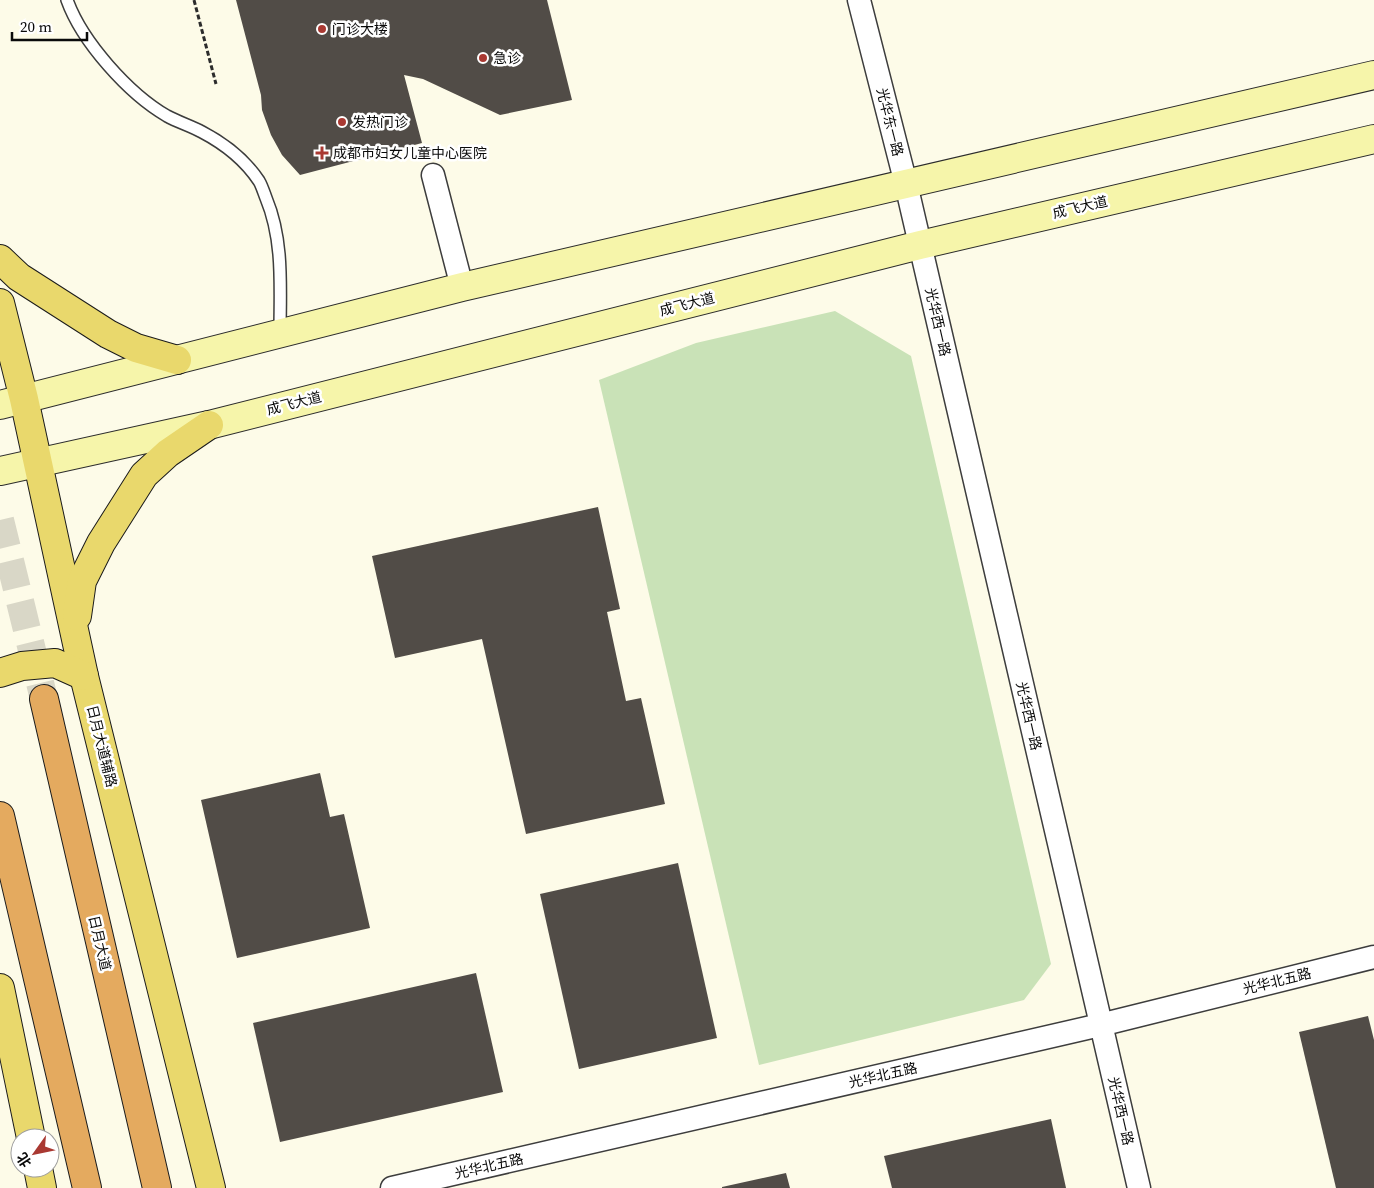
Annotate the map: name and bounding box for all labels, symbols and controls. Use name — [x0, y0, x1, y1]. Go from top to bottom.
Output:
scale bar — [12, 10, 88, 42]
text: 20 m — [20, 16, 52, 37]
place label: 门诊大楼 — [332, 19, 388, 39]
marker: 门诊大楼 — [316, 23, 328, 35]
place label: 急诊 — [493, 48, 521, 68]
marker: 急诊 — [477, 52, 489, 64]
street label: 光华东一路 — [872, 86, 908, 158]
place label: 发热门诊 — [352, 112, 408, 132]
marker: 发热门诊 — [336, 116, 348, 128]
place label: 成都市妇女儿童中心医院 — [333, 143, 487, 163]
marker: 成都市妇女儿童中心医院 — [315, 146, 329, 160]
street label: 成飞大道 — [1050, 191, 1110, 223]
street label: 光华西一路 — [920, 286, 956, 358]
street label: 成飞大道 — [657, 288, 717, 320]
street label: 成飞大道 — [264, 387, 324, 419]
street label: 光华西一路 — [1011, 680, 1047, 752]
street label: 日月大道辅路 — [82, 703, 122, 789]
street label: 日月大道 — [84, 913, 116, 973]
street label: 光华北五路 — [1241, 963, 1313, 999]
street label: 光华北五路 — [847, 1057, 919, 1093]
street label: 光华西一路 — [1103, 1075, 1139, 1147]
north arrow — [10, 1128, 60, 1178]
street label: 光华北五路 — [453, 1148, 525, 1184]
text: 北 — [12, 1149, 36, 1171]

